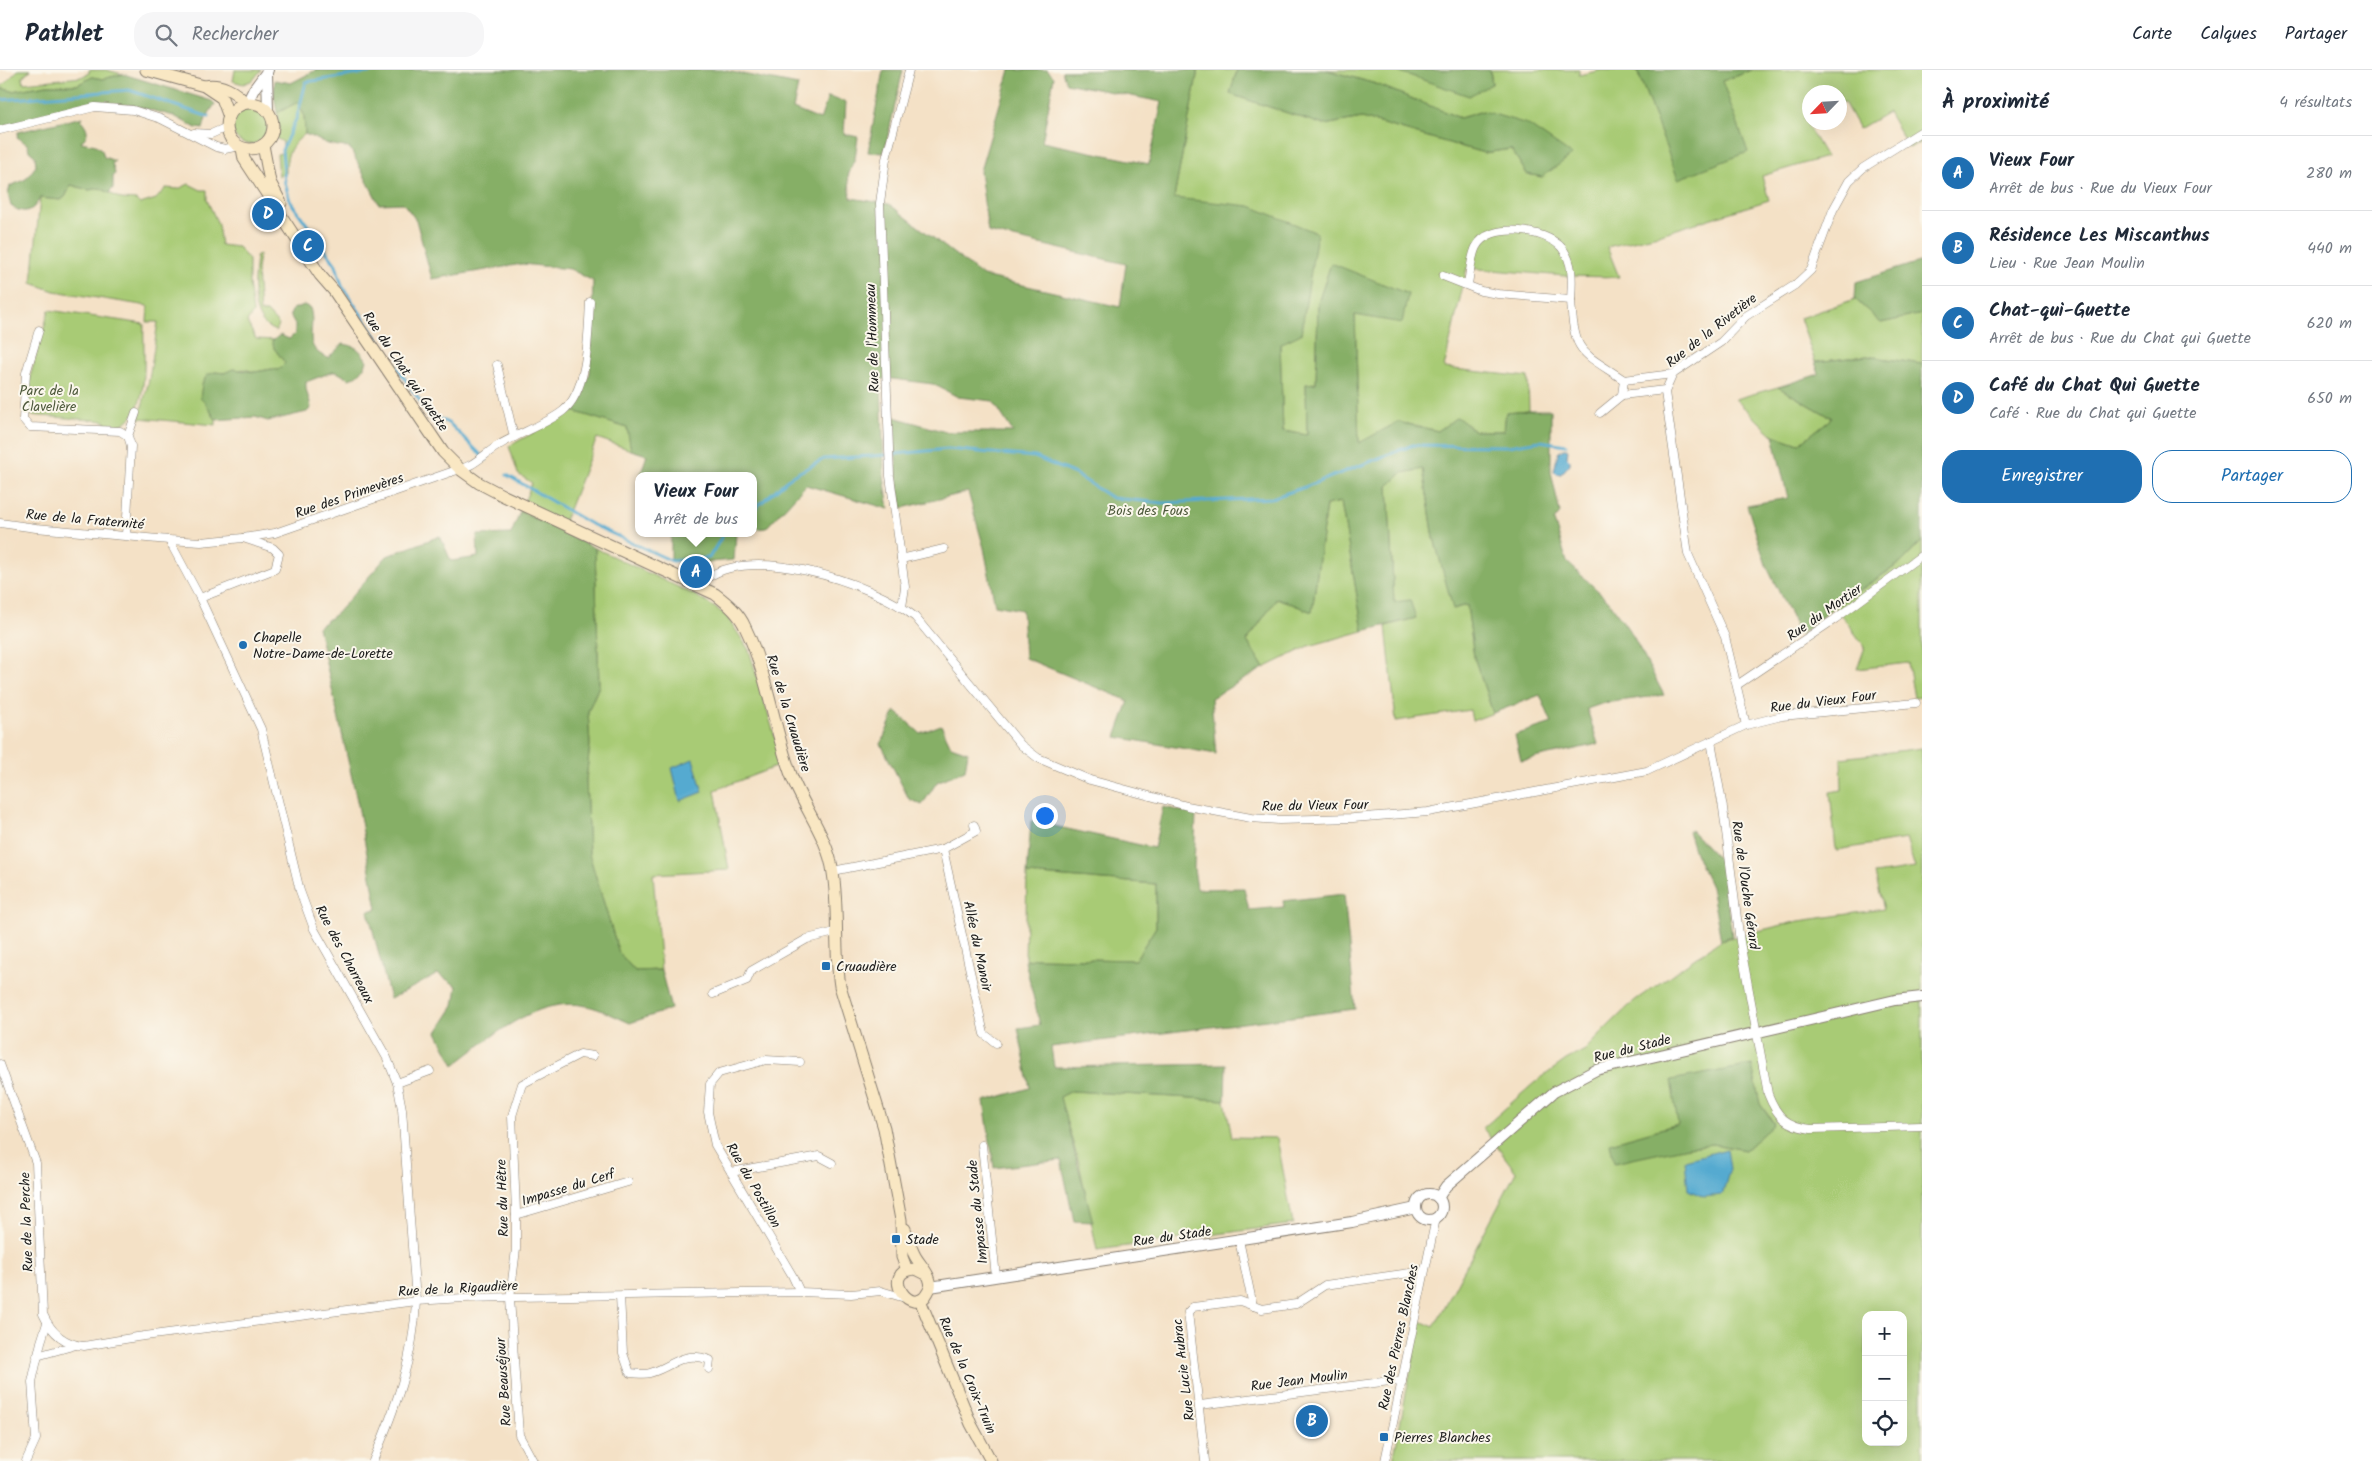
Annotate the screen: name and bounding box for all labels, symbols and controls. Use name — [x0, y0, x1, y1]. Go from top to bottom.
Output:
search box — [134, 12, 484, 57]
text: Pathlet — [25, 15, 104, 54]
text: Rechercher — [192, 20, 278, 50]
text: Carte — [2132, 20, 2172, 49]
text: Calques — [2200, 20, 2257, 49]
text: Partager — [2285, 20, 2347, 49]
icon: search — [152, 21, 180, 49]
north arrow — [1802, 85, 1847, 130]
text: À proximité — [1942, 86, 2049, 119]
text: 4 résultats — [2279, 90, 2352, 115]
text: Vieux Four — [1989, 146, 2074, 176]
text: A — [1953, 161, 1963, 186]
text: 280 m — [2306, 161, 2352, 186]
text: Arrêt de bus · Rue du Vieux Four — [1989, 176, 2212, 201]
pin: D — [252, 195, 284, 233]
text: Résidence Les Miscanthus — [1989, 221, 2210, 251]
pin: C — [292, 227, 324, 265]
text: B — [1953, 236, 1963, 261]
text: 440 m — [2307, 236, 2352, 261]
text: Lieu · Rue Jean Moulin — [1989, 251, 2145, 276]
street label: Rue de l'Hommeau — [860, 283, 886, 393]
street label: Rue de la Rivetière — [1661, 288, 1763, 374]
text: Chat-qui-Guette — [1989, 296, 2130, 326]
street label: Rue du Chat qui Guette — [357, 307, 454, 437]
text: C — [1953, 311, 1963, 336]
text: 620 m — [2307, 311, 2352, 336]
text: Arrêt de bus · Rue du Chat qui Guette — [1989, 326, 2251, 351]
text: Café du Chat Qui Guette — [1989, 371, 2200, 401]
park label: Parc de la Clavelière — [19, 380, 79, 418]
text: D — [1953, 386, 1963, 411]
text: 650 m — [2307, 386, 2352, 411]
text: Café · Rue du Chat qui Guette — [1989, 401, 2197, 426]
button: Enregistrer — [1942, 450, 2142, 503]
button: Partager — [2152, 450, 2352, 503]
street label: Rue des Primevères — [292, 467, 407, 525]
popup — [635, 472, 757, 537]
text: Vieux Four — [654, 477, 738, 507]
park label: Bois des Fous — [1107, 500, 1189, 522]
street label: Rue de la Fraternité — [25, 504, 146, 536]
text: Arrêt de bus — [654, 507, 738, 532]
pin: A — [680, 553, 712, 591]
street label: Rue du Mortier — [1782, 578, 1868, 647]
place label: Chapelle Notre-Dame-de-Lorette — [253, 627, 394, 665]
marker: Chapelle Notre-Dame-de-Lorette — [237, 639, 249, 651]
street label: Rue de la Cruaudière — [760, 652, 817, 775]
street label: Rue du Vieux Four — [1769, 684, 1879, 719]
street label: Rue du Vieux Four — [1262, 794, 1370, 818]
your location — [1032, 803, 1058, 829]
street label: Rue de l'Ouche Gérard — [1725, 819, 1765, 952]
street label: Allée du Manoir — [957, 899, 998, 995]
street label: Rue des Charreaux — [309, 901, 380, 1009]
place label: Cruaudière — [836, 956, 897, 978]
marker: Cruaudière — [820, 960, 832, 972]
street label: Rue du Stade — [1591, 1029, 1674, 1069]
street label: Rue du Postillon — [720, 1139, 787, 1232]
street label: Rue du Hêtre — [491, 1158, 515, 1237]
street label: Impasse du Stade — [962, 1158, 994, 1265]
street label: Impasse du Cerf — [519, 1163, 619, 1213]
street label: Rue de la Perche — [14, 1171, 40, 1272]
street label: Rue du Stade — [1132, 1221, 1213, 1253]
place label: Stade — [906, 1229, 939, 1251]
marker: Stade — [890, 1233, 902, 1245]
street label: Rue des Pierres Blanches — [1373, 1262, 1425, 1412]
street label: Rue de la Rigaudière — [397, 1275, 519, 1303]
map controls — [1862, 1311, 1907, 1446]
button: + — [1862, 1311, 1907, 1356]
street label: Rue de la Croix-Truin — [932, 1313, 1002, 1438]
street label: Rue Lucie Aubrac — [1167, 1318, 1201, 1422]
street label: Rue Beauséjour — [490, 1336, 518, 1427]
button: − — [1862, 1356, 1907, 1401]
street label: Rue Jean Moulin — [1249, 1364, 1349, 1398]
button: locate — [1862, 1401, 1907, 1446]
pin: B — [1296, 1402, 1328, 1440]
place label: Pierres Blanches — [1394, 1427, 1491, 1449]
marker: Pierres Blanches — [1378, 1431, 1390, 1443]

